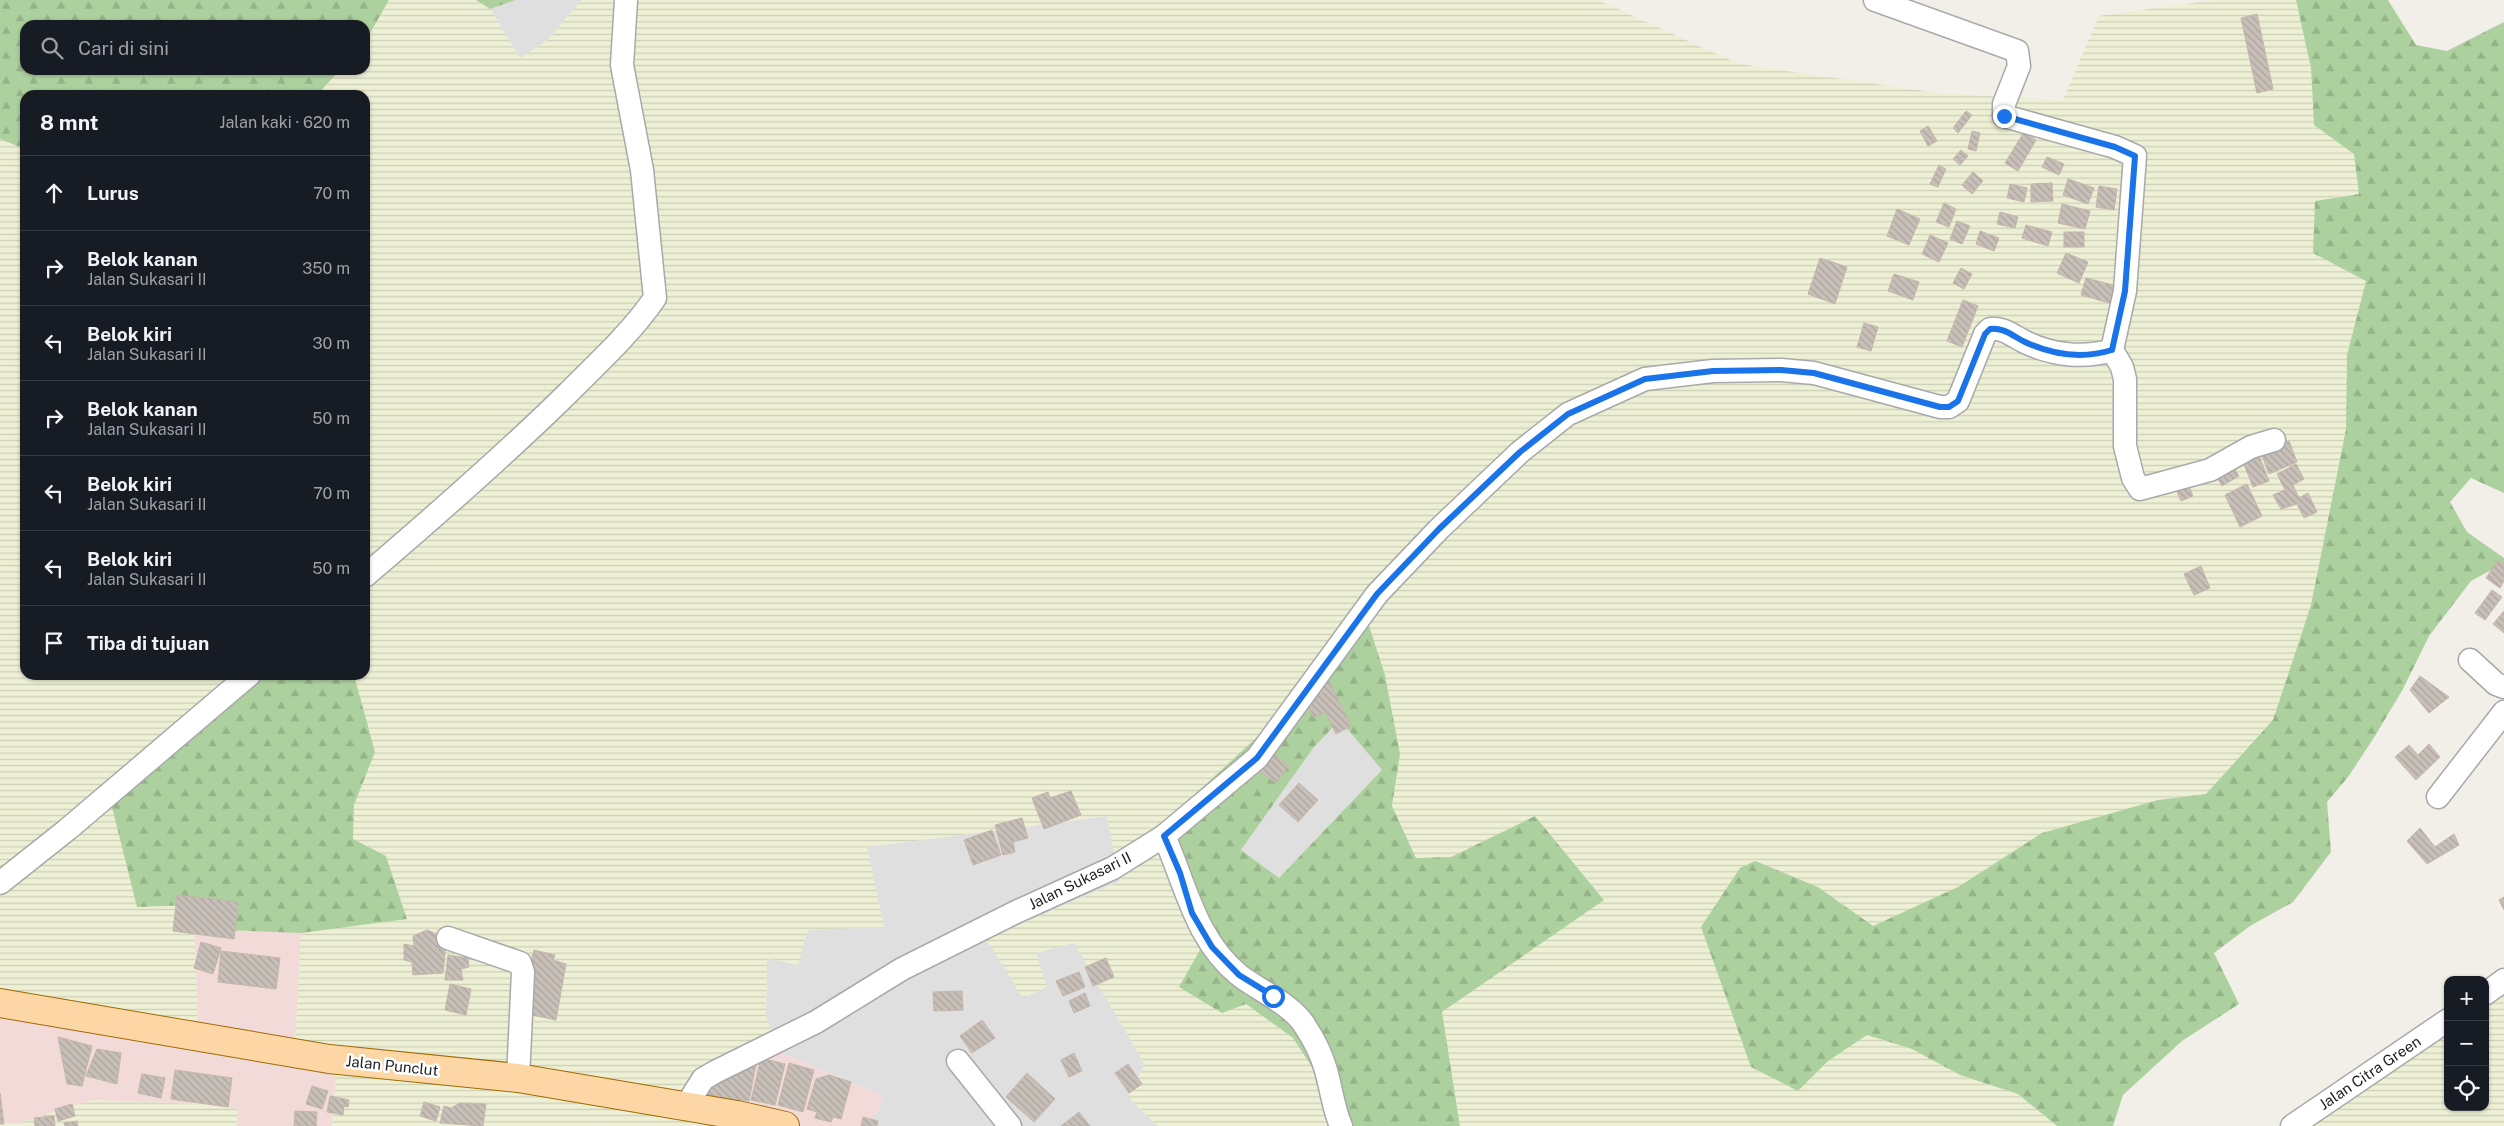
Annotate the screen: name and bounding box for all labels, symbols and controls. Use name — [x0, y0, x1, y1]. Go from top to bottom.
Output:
search box — [20, 20, 370, 75]
icon: search — [38, 34, 66, 62]
text: Cari di sini — [78, 37, 169, 59]
route end — [1993, 105, 2016, 128]
text: 8 mnt — [40, 110, 98, 135]
text: Jalan kaki · 620 m — [219, 113, 350, 132]
icon: ahead — [40, 179, 68, 207]
text: Lurus — [87, 182, 139, 204]
text: 70 m — [313, 184, 350, 203]
text: Belok kanan — [87, 248, 198, 270]
icon: right — [40, 254, 68, 282]
text: 350 m — [302, 259, 350, 278]
text: Jalan Sukasari II — [87, 270, 207, 289]
text: Belok kiri — [87, 323, 172, 345]
icon: left — [40, 329, 68, 357]
text: 30 m — [313, 334, 350, 353]
text: Jalan Sukasari II — [87, 345, 207, 364]
text: Belok kanan — [87, 398, 198, 420]
icon: right — [40, 404, 68, 432]
text: 50 m — [312, 409, 350, 428]
text: Jalan Sukasari II — [87, 420, 207, 439]
text: Belok kiri — [87, 473, 172, 495]
icon: left — [40, 479, 68, 507]
text: 70 m — [313, 484, 350, 503]
text: Jalan Sukasari II — [87, 495, 207, 514]
text: Belok kiri — [87, 548, 172, 570]
icon: left — [40, 554, 68, 582]
text: 50 m — [312, 559, 350, 578]
text: Jalan Sukasari II — [87, 570, 207, 589]
icon: arrive — [40, 629, 68, 657]
text: Tiba di tujuan — [87, 632, 209, 654]
street label: Jalan Sukasari II — [1026, 848, 1134, 913]
map controls — [2444, 976, 2489, 1111]
button: + — [2444, 976, 2489, 1021]
route start — [1262, 985, 1285, 1008]
button: − — [2444, 1021, 2489, 1066]
street label: Jalan Citra Green — [2316, 1032, 2424, 1113]
street label: Jalan Punclut — [345, 1052, 439, 1079]
button: locate — [2444, 1066, 2489, 1111]

